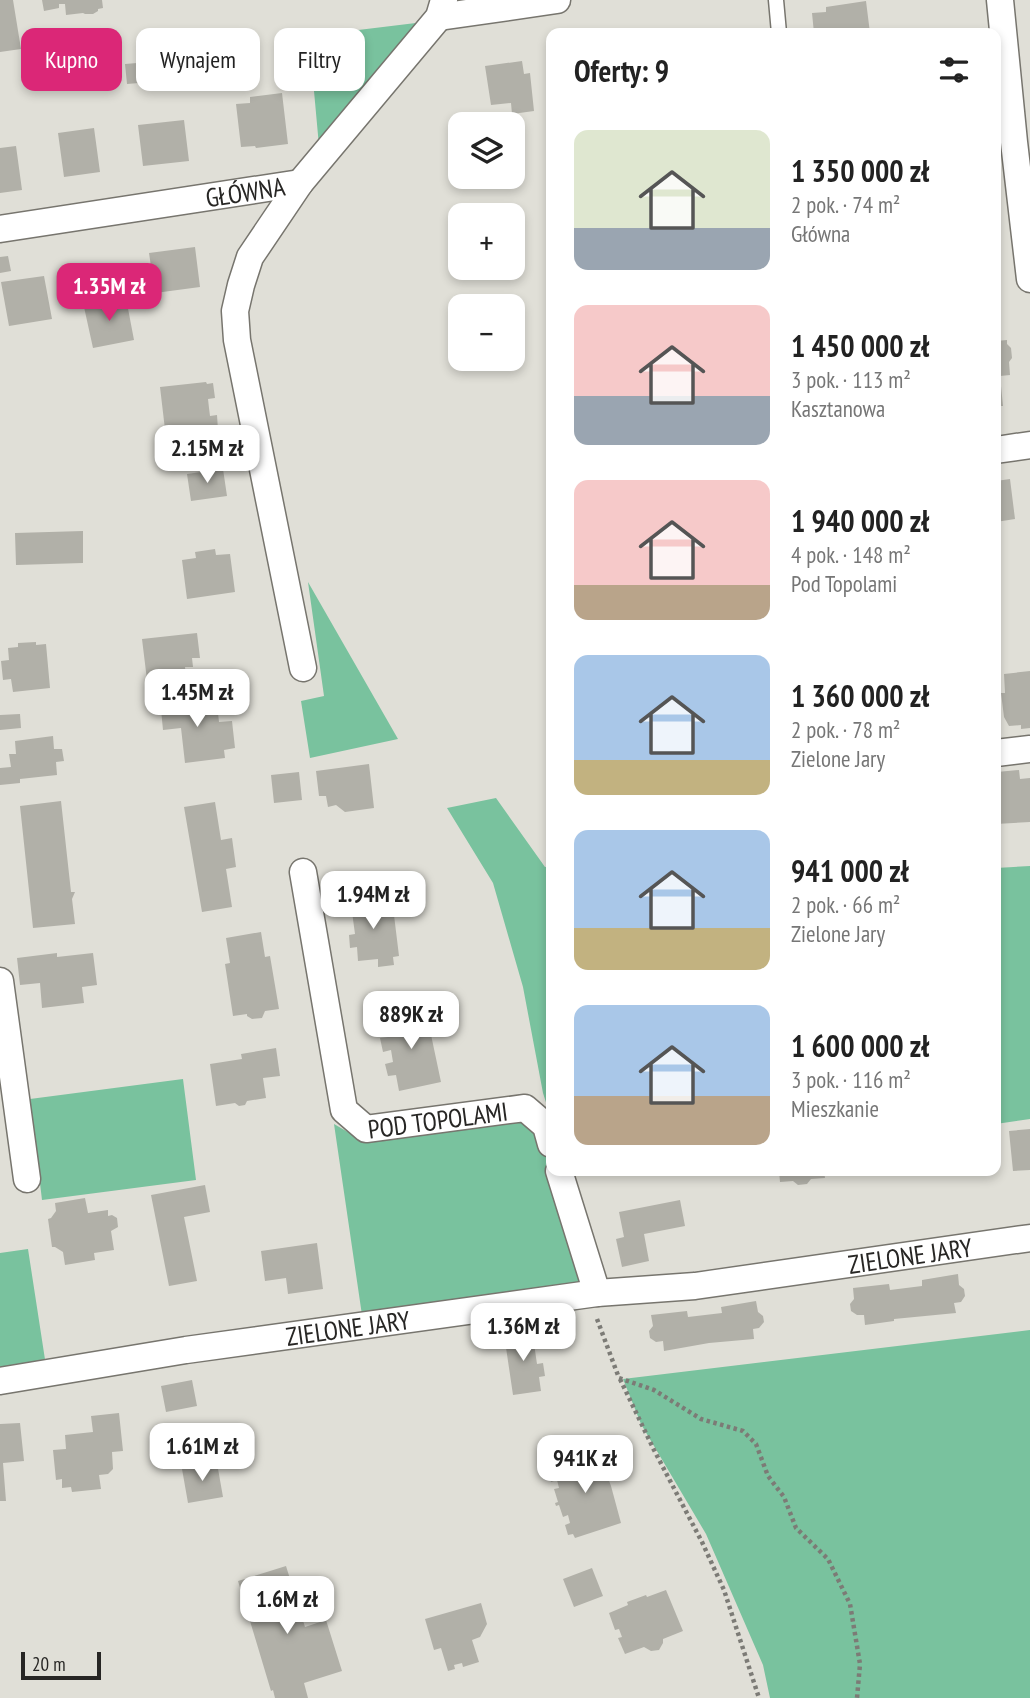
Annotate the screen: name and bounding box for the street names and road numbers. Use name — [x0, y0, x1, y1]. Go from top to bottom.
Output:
street label: GŁÓWNA — [203, 169, 288, 214]
street label: POD TOPOLAMI — [366, 1094, 510, 1145]
street label: ZIELONE JARY — [846, 1230, 974, 1280]
street label: ZIELONE JARY — [284, 1303, 412, 1352]

